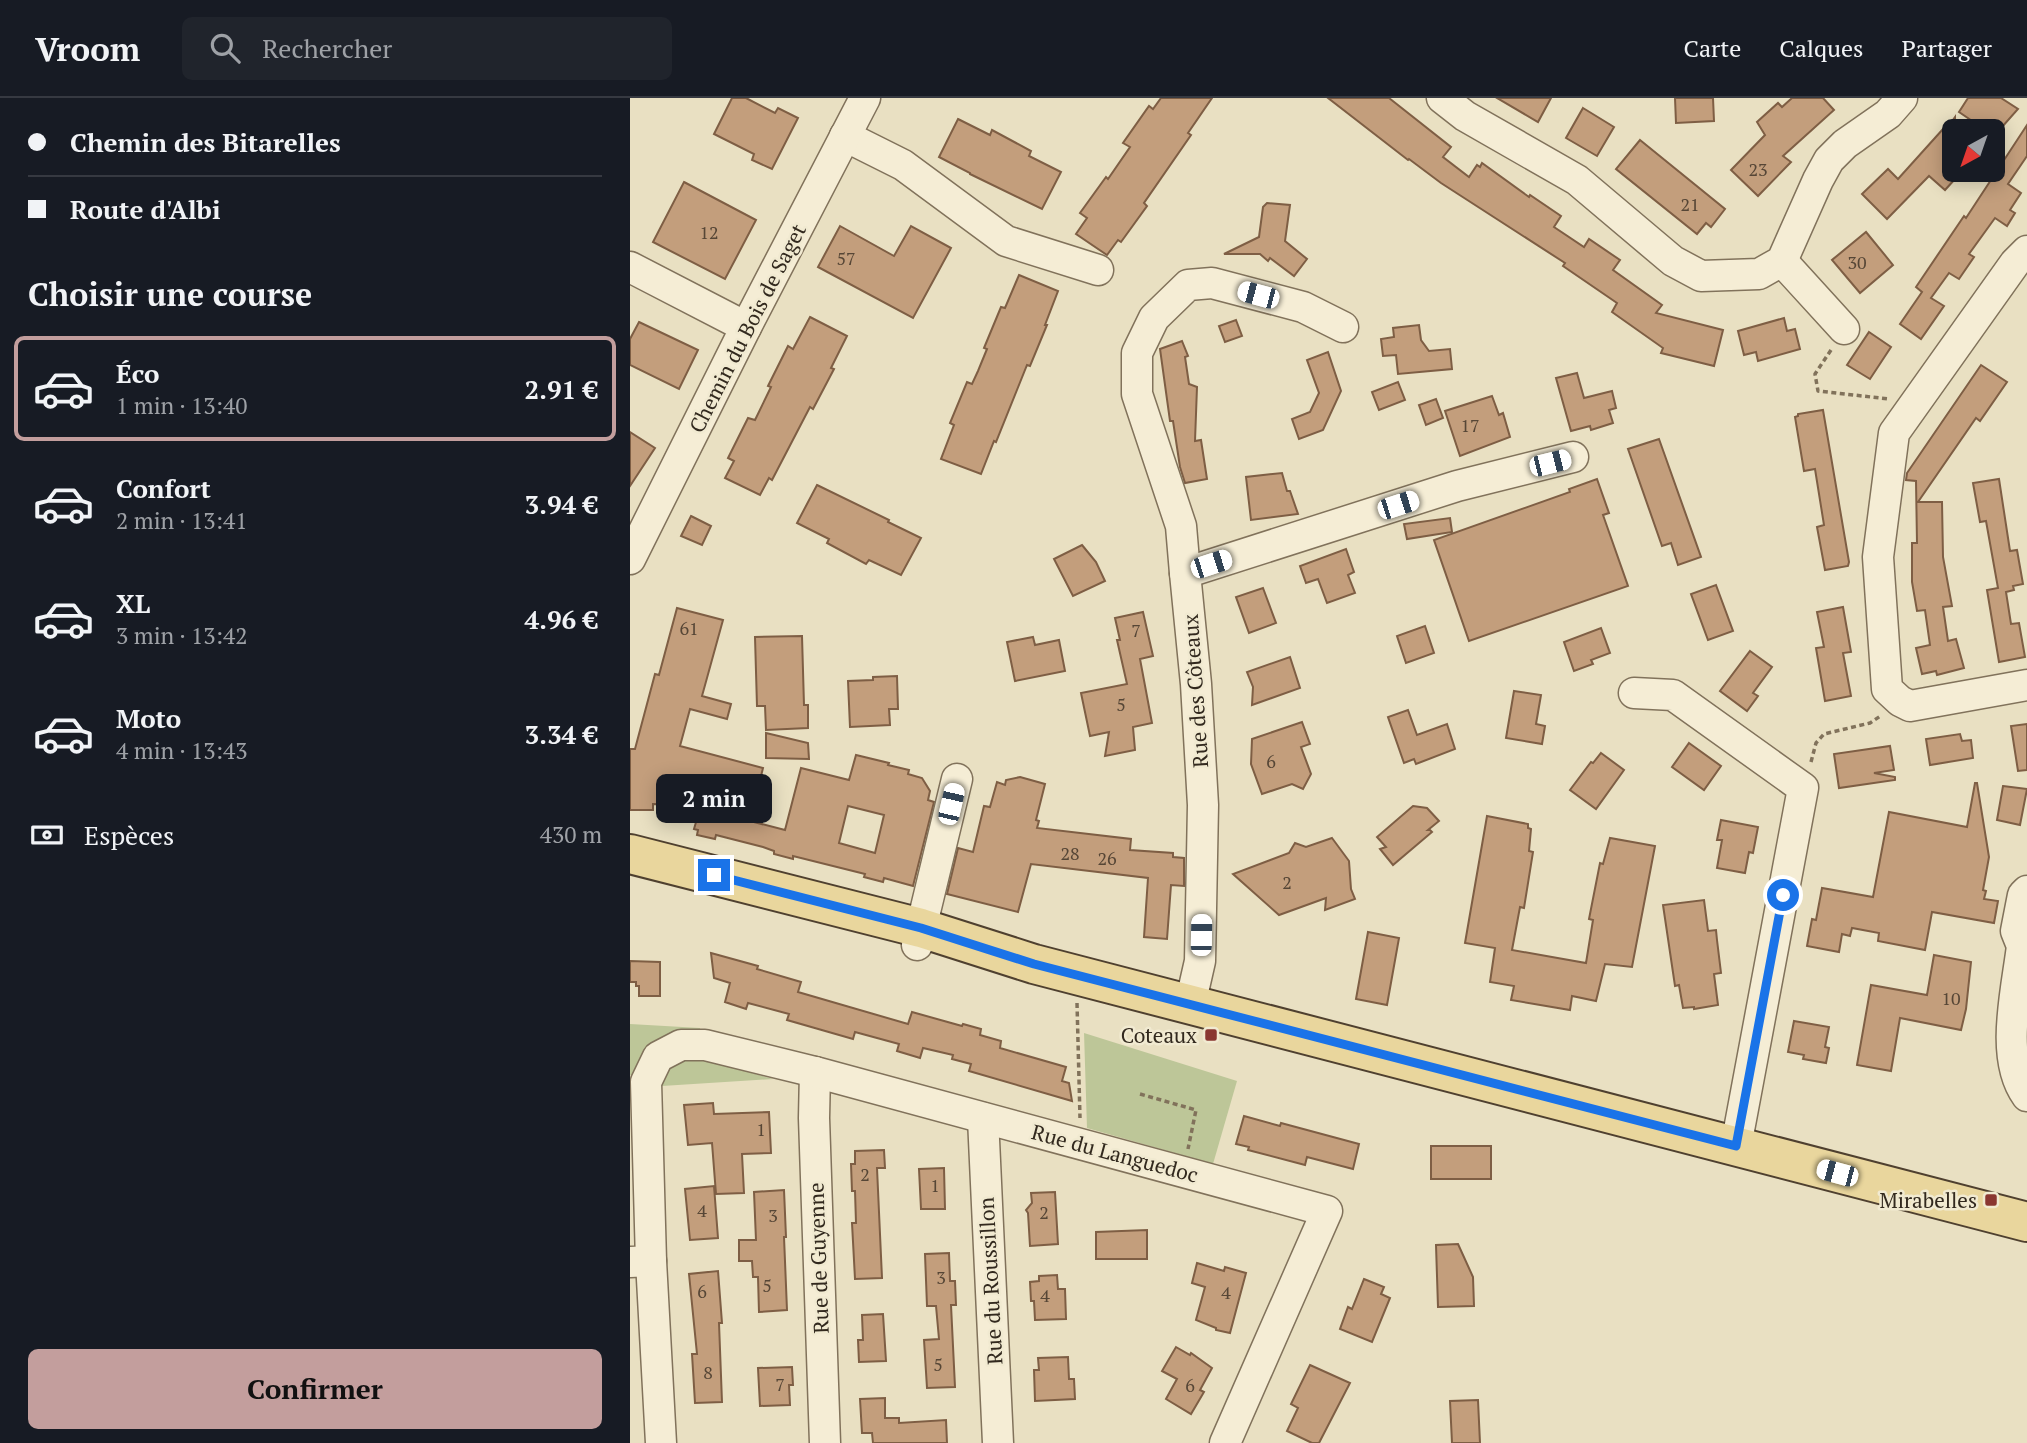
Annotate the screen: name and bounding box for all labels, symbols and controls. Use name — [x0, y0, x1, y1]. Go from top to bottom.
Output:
search box — [182, 17, 672, 80]
text: Vroom — [35, 27, 140, 70]
icon: search — [206, 29, 244, 67]
text: Rechercher — [262, 31, 392, 65]
text: Carte — [1683, 32, 1741, 64]
text: Calques — [1779, 32, 1863, 64]
text: Partager — [1901, 32, 1992, 64]
north arrow — [1942, 119, 2006, 182]
map controls — [1942, 119, 2005, 182]
text: Chemin des Bitarelles — [70, 125, 341, 159]
house number: 23 — [1748, 157, 1768, 181]
text: Route d'Albi — [70, 192, 221, 226]
house number: 21 — [1680, 192, 1700, 216]
street label: Chemin du Bois de Saget — [682, 219, 812, 437]
house number: 12 — [699, 220, 719, 244]
house number: 57 — [836, 246, 856, 270]
house number: 30 — [1847, 250, 1867, 274]
text: Choisir une course — [28, 273, 312, 315]
car — [1235, 279, 1282, 311]
text: Éco — [116, 356, 159, 390]
icon: car — [32, 357, 95, 420]
text: 2.91 € — [525, 372, 598, 406]
text: 1 min · 13:40 — [116, 390, 248, 421]
house number: 17 — [1460, 413, 1480, 437]
car — [1528, 448, 1573, 478]
text: Confort — [116, 471, 211, 505]
icon: car — [32, 472, 95, 535]
text: 3.94 € — [525, 487, 598, 521]
car — [1375, 489, 1422, 521]
text: 2 min · 13:41 — [116, 505, 248, 536]
car — [1188, 548, 1235, 580]
text: XL — [116, 586, 150, 620]
icon: car — [32, 587, 95, 650]
text: 4.96 € — [525, 602, 598, 636]
street label: Rue des Côteaux — [1176, 613, 1214, 769]
house number: 61 — [679, 616, 699, 640]
house number: 7 — [1131, 618, 1141, 642]
text: 3 min · 13:42 — [116, 620, 248, 651]
house number: 5 — [1116, 692, 1126, 716]
text: Moto — [116, 701, 181, 735]
icon: car — [32, 702, 95, 765]
text: 3.34 € — [525, 717, 598, 751]
text: 4 min · 13:43 — [116, 735, 248, 766]
house number: 6 — [1266, 749, 1276, 773]
callout: 2 min — [656, 774, 772, 822]
car — [937, 781, 966, 827]
text: 2 min — [683, 783, 745, 814]
icon: cash — [28, 816, 66, 854]
text: Espèces — [84, 818, 174, 852]
text: 430 m — [540, 819, 602, 850]
house number: 28 — [1060, 841, 1080, 865]
house number: 26 — [1097, 846, 1117, 870]
route end — [698, 859, 730, 891]
house number: 2 — [1282, 870, 1292, 894]
route start — [1767, 879, 1799, 911]
car — [1191, 914, 1212, 956]
house number: 10 — [1941, 986, 1961, 1010]
place label: Coteaux — [1121, 1021, 1197, 1049]
marker: Coteaux — [1203, 1027, 1219, 1043]
house number: 1 — [756, 1117, 766, 1141]
street label: Rue du Languedoc — [1029, 1117, 1201, 1189]
car — [1814, 1157, 1861, 1189]
house number: 2 — [860, 1162, 870, 1186]
house number: 1 — [930, 1173, 940, 1197]
street label: Rue de Guyenne — [801, 1182, 835, 1334]
place label: Mirabelles — [1879, 1186, 1977, 1214]
marker: Mirabelles — [1983, 1192, 1999, 1208]
street label: Rue du Roussillon — [972, 1196, 1008, 1366]
house number: 4 — [697, 1198, 707, 1222]
house number: 2 — [1039, 1200, 1049, 1224]
house number: 3 — [768, 1203, 778, 1227]
house number: 3 — [936, 1265, 946, 1289]
house number: 5 — [762, 1273, 772, 1297]
house number: 6 — [697, 1279, 707, 1303]
house number: 4 — [1221, 1280, 1231, 1304]
house number: 4 — [1040, 1283, 1050, 1307]
button: Confirmer — [28, 1349, 602, 1429]
house number: 5 — [933, 1352, 943, 1376]
house number: 8 — [703, 1360, 713, 1384]
house number: 7 — [775, 1372, 785, 1396]
house number: 6 — [1185, 1373, 1195, 1397]

